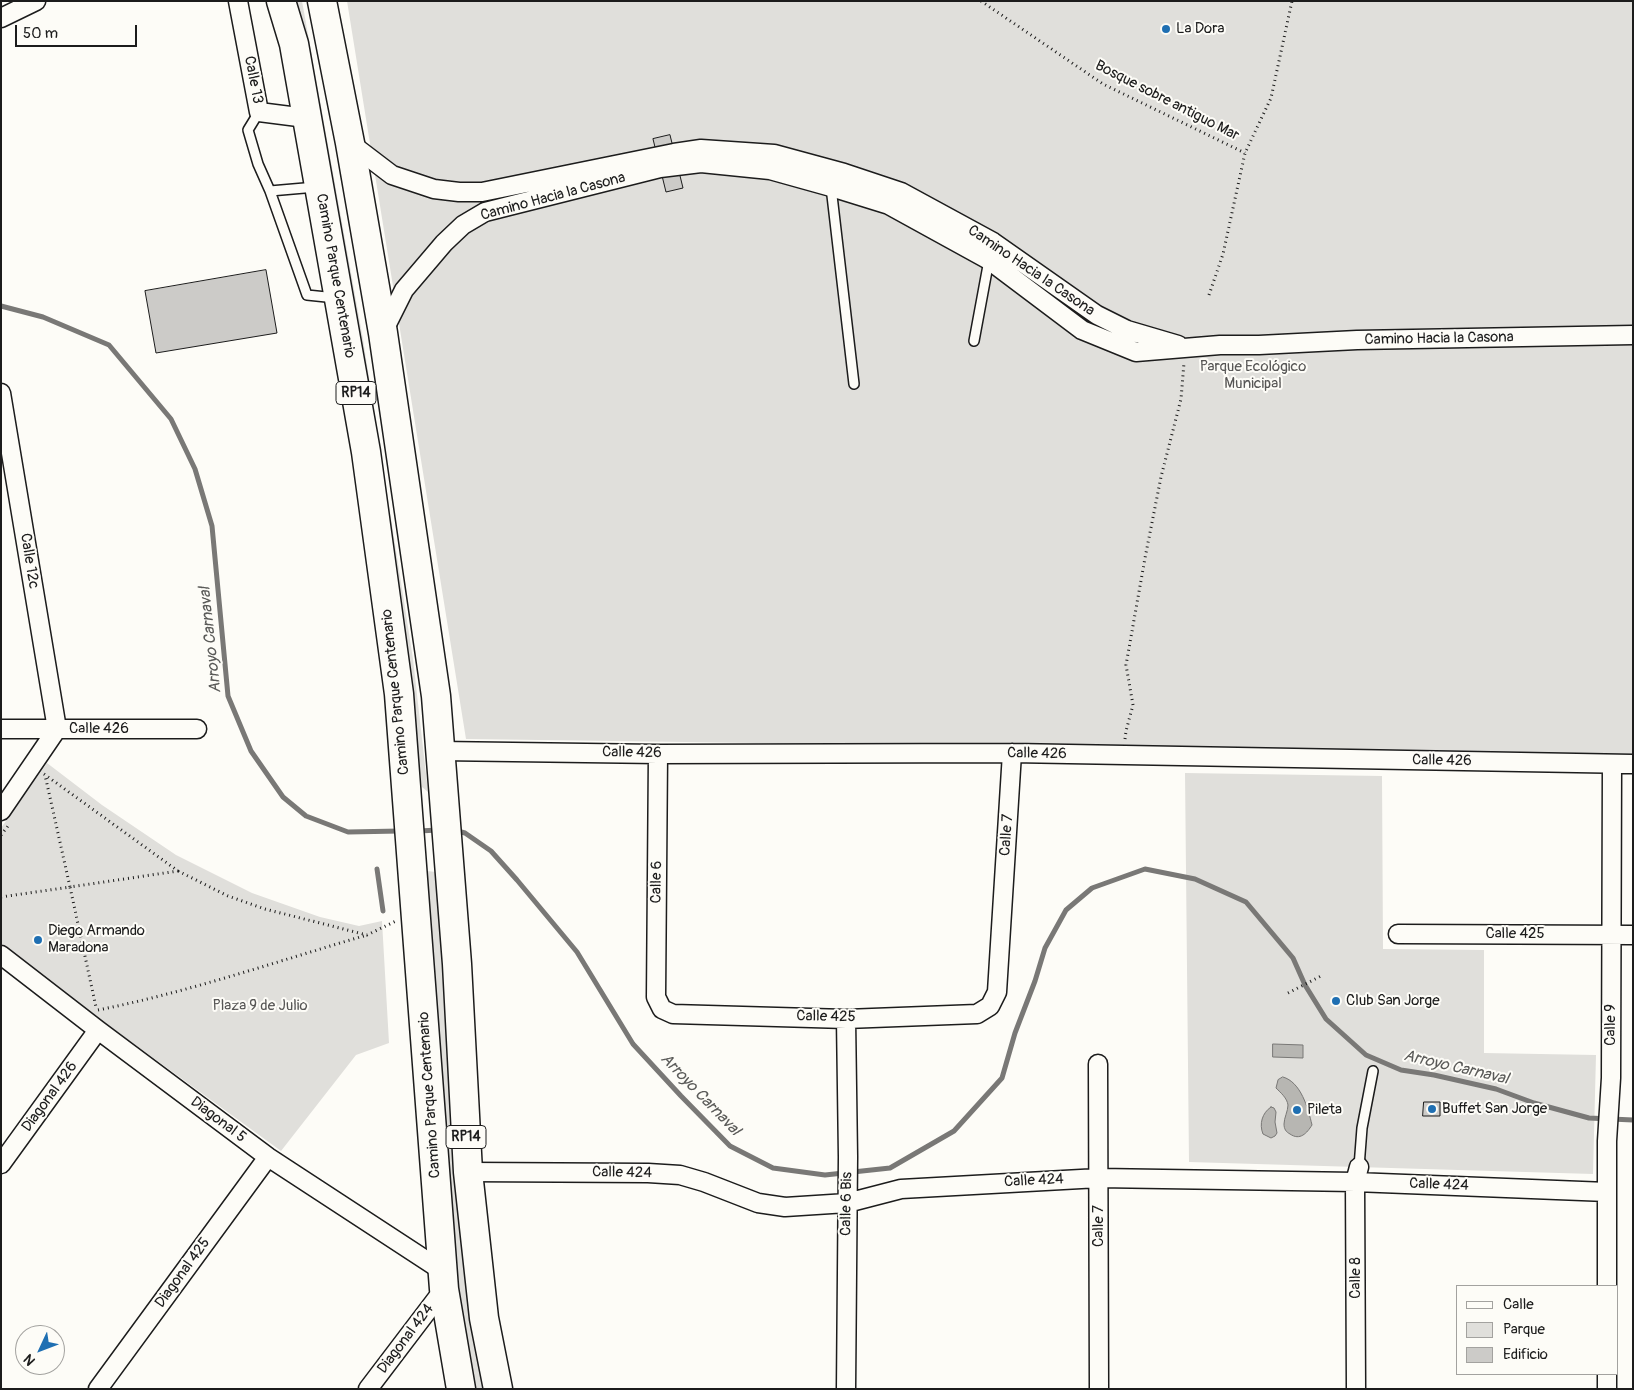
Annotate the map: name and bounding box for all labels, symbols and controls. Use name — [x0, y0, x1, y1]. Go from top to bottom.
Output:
scale bar — [18, 15, 140, 47]
place label: La Dora — [1176, 20, 1224, 38]
marker: La Dora — [1160, 23, 1172, 35]
text: 50 m — [23, 24, 58, 43]
street label: Calle 13 — [240, 55, 266, 105]
street label: Bosque sobre antiguo Mar — [1092, 57, 1242, 145]
street label: Camino Hacia la Casona — [479, 169, 627, 225]
street label: Camino Parque Centenario — [312, 192, 358, 360]
street label: Camino Hacia la Casona — [964, 222, 1098, 320]
street label: Camino Hacia la Casona — [1364, 329, 1514, 349]
park label: Parque Ecológico Municipal — [1200, 358, 1306, 393]
road number: RP14 — [336, 382, 376, 404]
street label: Calle 12c — [16, 532, 42, 590]
water label: Arroyo Carnaval — [196, 586, 226, 694]
street label: Camino Parque Centenario — [378, 608, 414, 776]
street label: Calle 426 — [69, 720, 129, 738]
street label: Calle 426 — [602, 743, 662, 763]
street label: Calle 426 — [1007, 744, 1067, 764]
street label: Calle 426 — [1412, 751, 1472, 771]
street label: Calle 7 — [997, 813, 1017, 857]
street label: Calle 6 — [648, 860, 666, 904]
place label: Diego Armando Maradona — [48, 922, 145, 957]
street label: Calle 425 — [1485, 925, 1545, 943]
marker: Diego Armando Maradona — [32, 934, 44, 946]
place label: Club San Jorge — [1346, 992, 1440, 1010]
marker: Club San Jorge — [1330, 995, 1342, 1007]
park label: Plaza 9 de Julio — [212, 997, 308, 1015]
street label: Calle 9 — [1602, 1004, 1620, 1046]
street label: Calle 425 — [796, 1007, 856, 1027]
street label: Camino Parque Centenario — [415, 1011, 445, 1179]
water label: Arroyo Carnaval — [1402, 1047, 1510, 1089]
water label: Arroyo Carnaval — [656, 1050, 744, 1140]
street label: Diagonal 426 — [18, 1058, 82, 1136]
street label: Diagonal 5 — [187, 1093, 249, 1147]
place label: Buffet San Jorge — [1442, 1100, 1547, 1118]
place label: Pileta — [1307, 1101, 1342, 1119]
marker: Buffet San Jorge — [1426, 1103, 1438, 1115]
marker: Pileta — [1291, 1104, 1303, 1116]
road number: RP14 — [446, 1126, 486, 1148]
street label: Calle 424 — [592, 1163, 652, 1183]
street label: Calle 424 — [1004, 1170, 1064, 1192]
street label: Calle 6 Bis — [837, 1172, 857, 1236]
street label: Calle 424 — [1409, 1175, 1469, 1195]
street label: Calle 7 — [1090, 1205, 1108, 1247]
street label: Diagonal 425 — [152, 1235, 214, 1311]
street label: Calle 8 — [1347, 1257, 1365, 1299]
legend — [1456, 1285, 1619, 1375]
text: Calle — [1503, 1295, 1534, 1314]
street label: Diagonal 424 — [374, 1301, 438, 1377]
text: Parque — [1503, 1320, 1545, 1339]
north arrow — [15, 1325, 65, 1375]
text: Edificio — [1503, 1345, 1548, 1364]
text: N — [20, 1351, 39, 1369]

